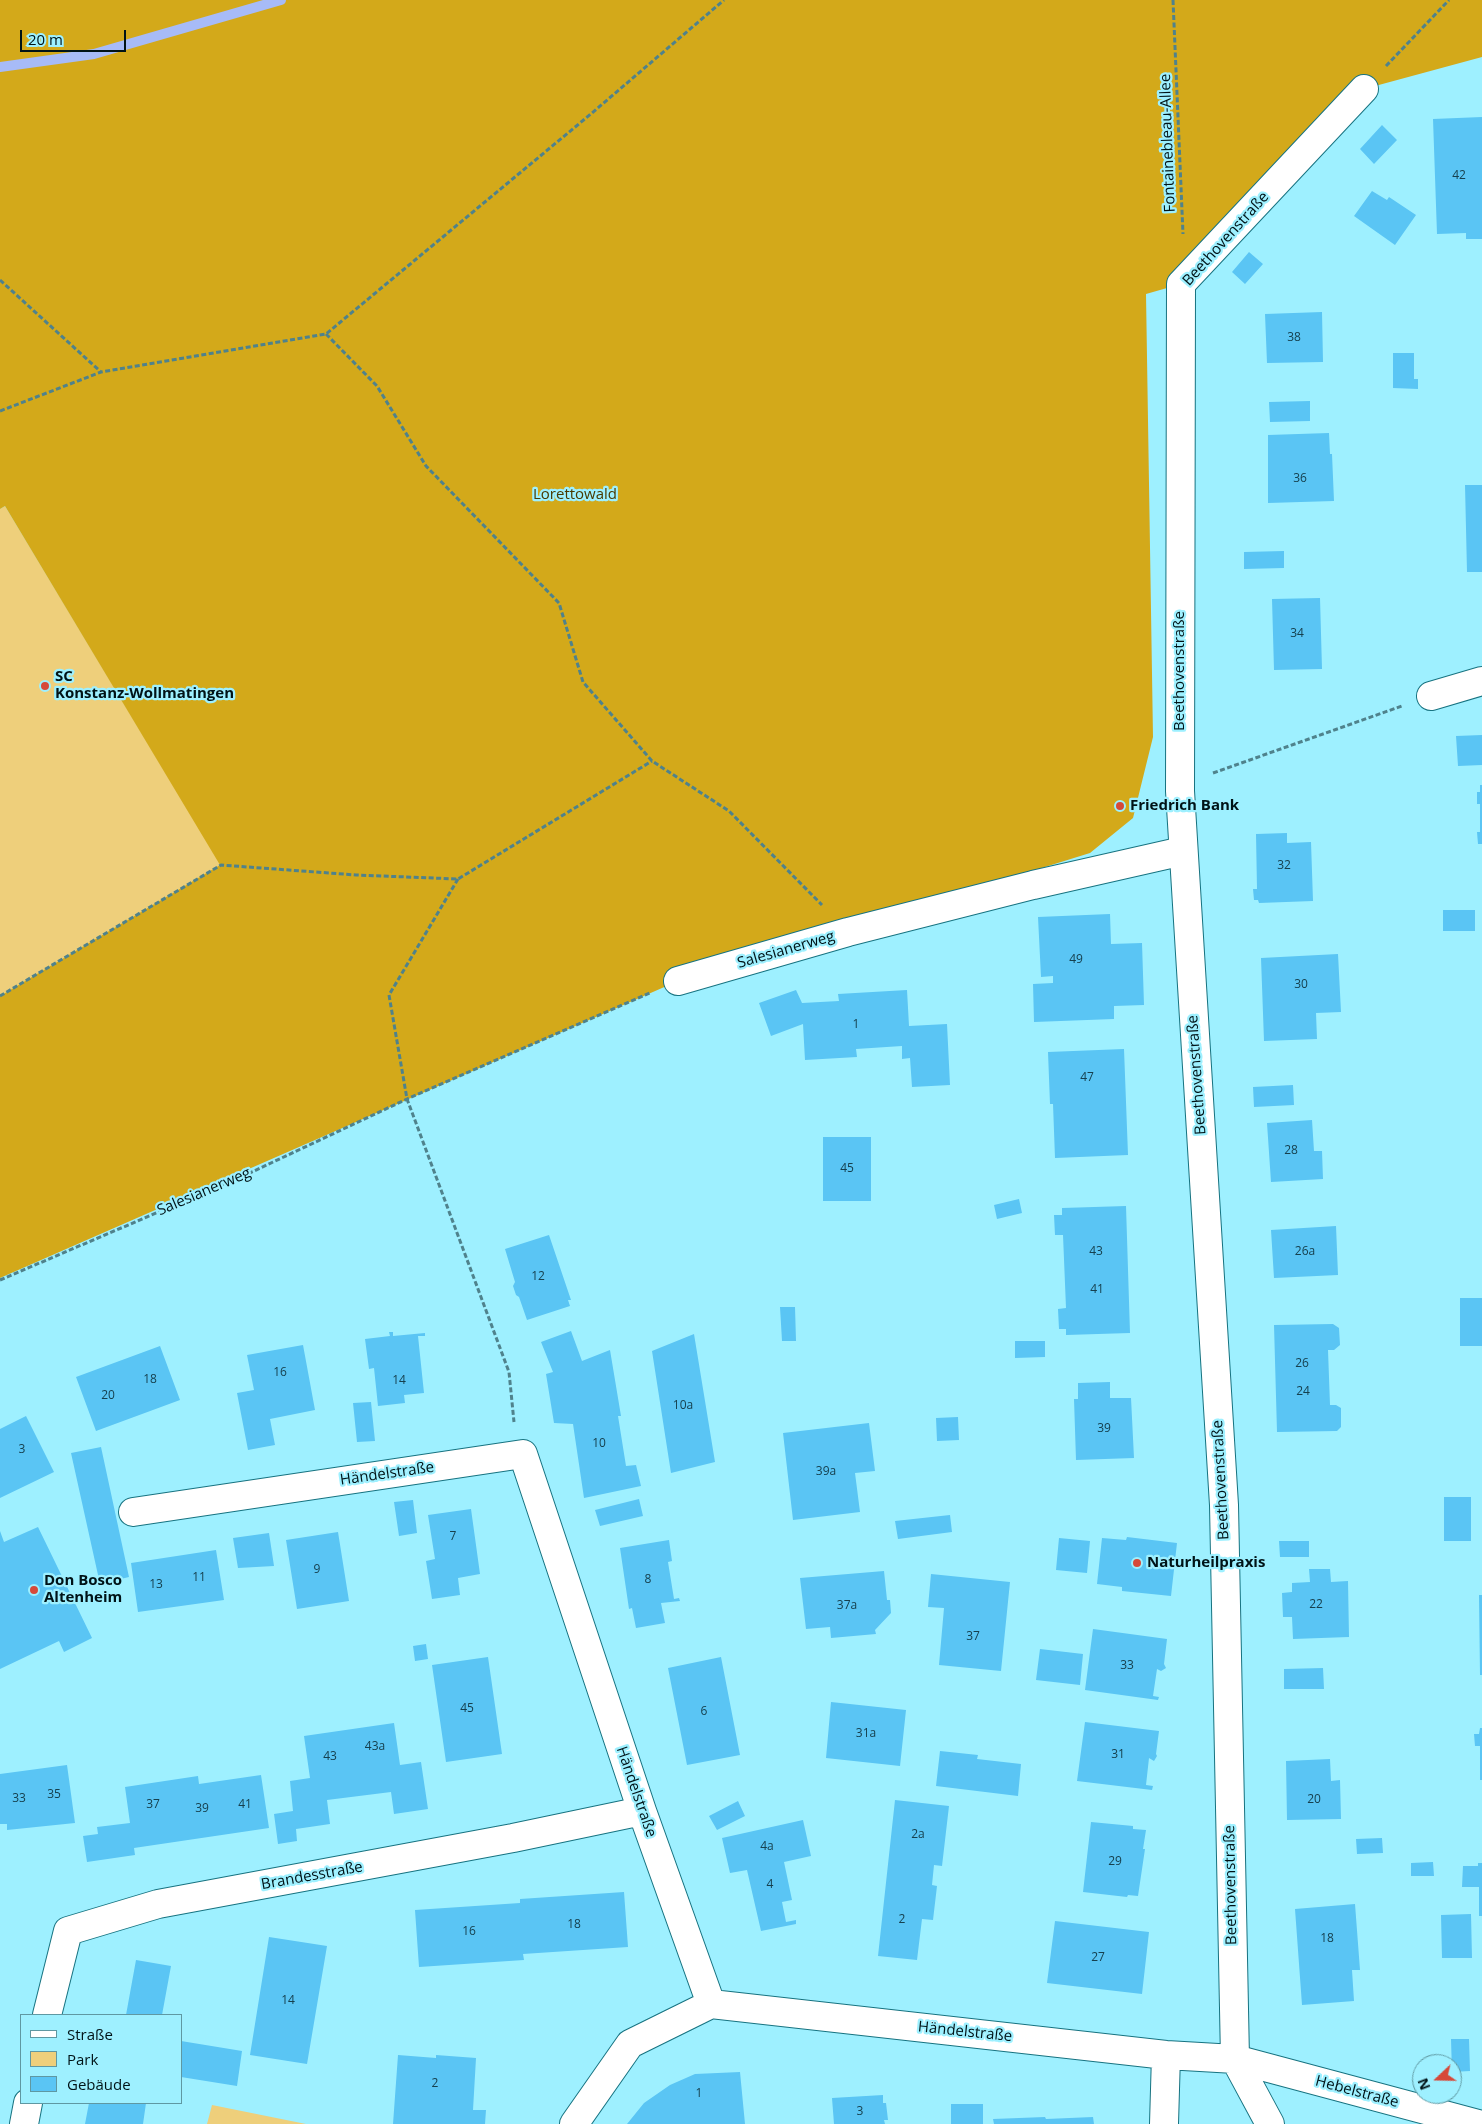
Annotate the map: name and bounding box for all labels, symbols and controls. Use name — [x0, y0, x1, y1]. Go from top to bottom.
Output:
scale bar — [22, 20, 129, 52]
text: 20 m — [28, 29, 63, 49]
street label: Fontainebleau-Allee — [1157, 73, 1179, 213]
house number: 42 — [1452, 169, 1466, 183]
street label: Beethovenstraße — [1179, 188, 1273, 290]
house number: 38 — [1287, 331, 1301, 345]
house number: 36 — [1293, 472, 1307, 486]
park label: Lorettowald — [533, 486, 617, 504]
street label: Beethovenstraße — [1171, 611, 1189, 731]
house number: 34 — [1290, 627, 1304, 641]
place label: SC Konstanz-Wollmatingen — [55, 668, 234, 703]
marker: SC Konstanz-Wollmatingen — [39, 680, 51, 692]
place label: Friedrich Bank — [1130, 797, 1239, 815]
marker: Friedrich Bank — [1114, 800, 1126, 812]
house number: 32 — [1277, 859, 1291, 873]
street label: Salesianerweg — [735, 928, 837, 972]
house number: 49 — [1069, 953, 1083, 967]
house number: 30 — [1294, 978, 1308, 992]
street label: Beethovenstraße — [1184, 1015, 1210, 1135]
house number: 1 — [853, 1018, 859, 1032]
house number: 47 — [1080, 1071, 1094, 1085]
house number: 28 — [1284, 1144, 1298, 1158]
house number: 45 — [840, 1162, 854, 1176]
street label: Salesianerweg — [154, 1164, 254, 1220]
house number: 43 — [1089, 1245, 1103, 1259]
house number: 26a — [1295, 1245, 1315, 1259]
house number: 12 — [531, 1270, 545, 1284]
house number: 41 — [1090, 1283, 1104, 1297]
house number: 26 — [1295, 1357, 1309, 1371]
house number: 16 — [273, 1366, 287, 1380]
house number: 18 — [143, 1373, 157, 1387]
house number: 14 — [392, 1374, 406, 1388]
house number: 24 — [1296, 1385, 1310, 1399]
house number: 20 — [101, 1389, 115, 1403]
house number: 10a — [673, 1399, 693, 1413]
street label: Beethovenstraße — [1209, 1420, 1233, 1540]
house number: 39 — [1097, 1422, 1111, 1436]
house number: 10 — [592, 1437, 606, 1451]
house number: 3 — [19, 1443, 25, 1457]
street label: Händelstraße — [339, 1458, 435, 1490]
house number: 39a — [816, 1465, 836, 1479]
house number: 7 — [450, 1530, 456, 1544]
place label: Naturheilpraxis — [1147, 1554, 1265, 1572]
marker: Naturheilpraxis — [1131, 1557, 1143, 1569]
house number: 9 — [314, 1563, 320, 1577]
house number: 11 — [192, 1571, 206, 1585]
place label: Don Bosco Altenheim — [44, 1572, 122, 1607]
house number: 8 — [645, 1573, 651, 1587]
house number: 13 — [149, 1578, 163, 1592]
marker: Don Bosco Altenheim — [28, 1584, 40, 1596]
house number: 22 — [1309, 1598, 1323, 1612]
house number: 37a — [837, 1599, 857, 1613]
house number: 37 — [966, 1630, 980, 1644]
house number: 33 — [1120, 1659, 1134, 1673]
house number: 45 — [460, 1702, 474, 1716]
house number: 6 — [701, 1705, 707, 1719]
house number: 31a — [856, 1727, 876, 1741]
house number: 43a — [365, 1740, 385, 1754]
street label: Händelstraße — [612, 1744, 660, 1840]
house number: 31 — [1111, 1748, 1125, 1762]
house number: 43 — [323, 1750, 337, 1764]
house number: 35 — [47, 1788, 61, 1802]
house number: 33 — [12, 1792, 26, 1806]
house number: 20 — [1307, 1793, 1321, 1807]
house number: 37 — [146, 1798, 160, 1812]
house number: 41 — [238, 1798, 252, 1812]
house number: 39 — [195, 1802, 209, 1816]
street label: Beethovenstraße — [1221, 1825, 1241, 1945]
house number: 2a — [911, 1828, 925, 1842]
house number: 4a — [760, 1840, 774, 1854]
house number: 29 — [1108, 1855, 1122, 1869]
street label: Brandesstraße — [260, 1858, 364, 1894]
house number: 4 — [767, 1878, 773, 1892]
house number: 2 — [899, 1913, 905, 1927]
house number: 18 — [567, 1918, 581, 1932]
house number: 16 — [462, 1925, 476, 1939]
house number: 18 — [1320, 1932, 1334, 1946]
house number: 27 — [1091, 1951, 1105, 1965]
house number: 14 — [281, 1994, 295, 2008]
legend — [20, 2014, 182, 2104]
street label: Händelstraße — [917, 2018, 1013, 2046]
text: Straße — [67, 2024, 113, 2044]
text: Park — [67, 2049, 98, 2069]
north arrow — [1412, 2054, 1462, 2104]
street label: Hebelstraße — [1313, 2072, 1401, 2112]
text: Gebäude — [67, 2074, 131, 2094]
text: N — [1413, 2075, 1434, 2093]
house number: 2 — [432, 2077, 438, 2091]
house number: 1 — [696, 2087, 702, 2101]
house number: 3 — [857, 2105, 863, 2119]

